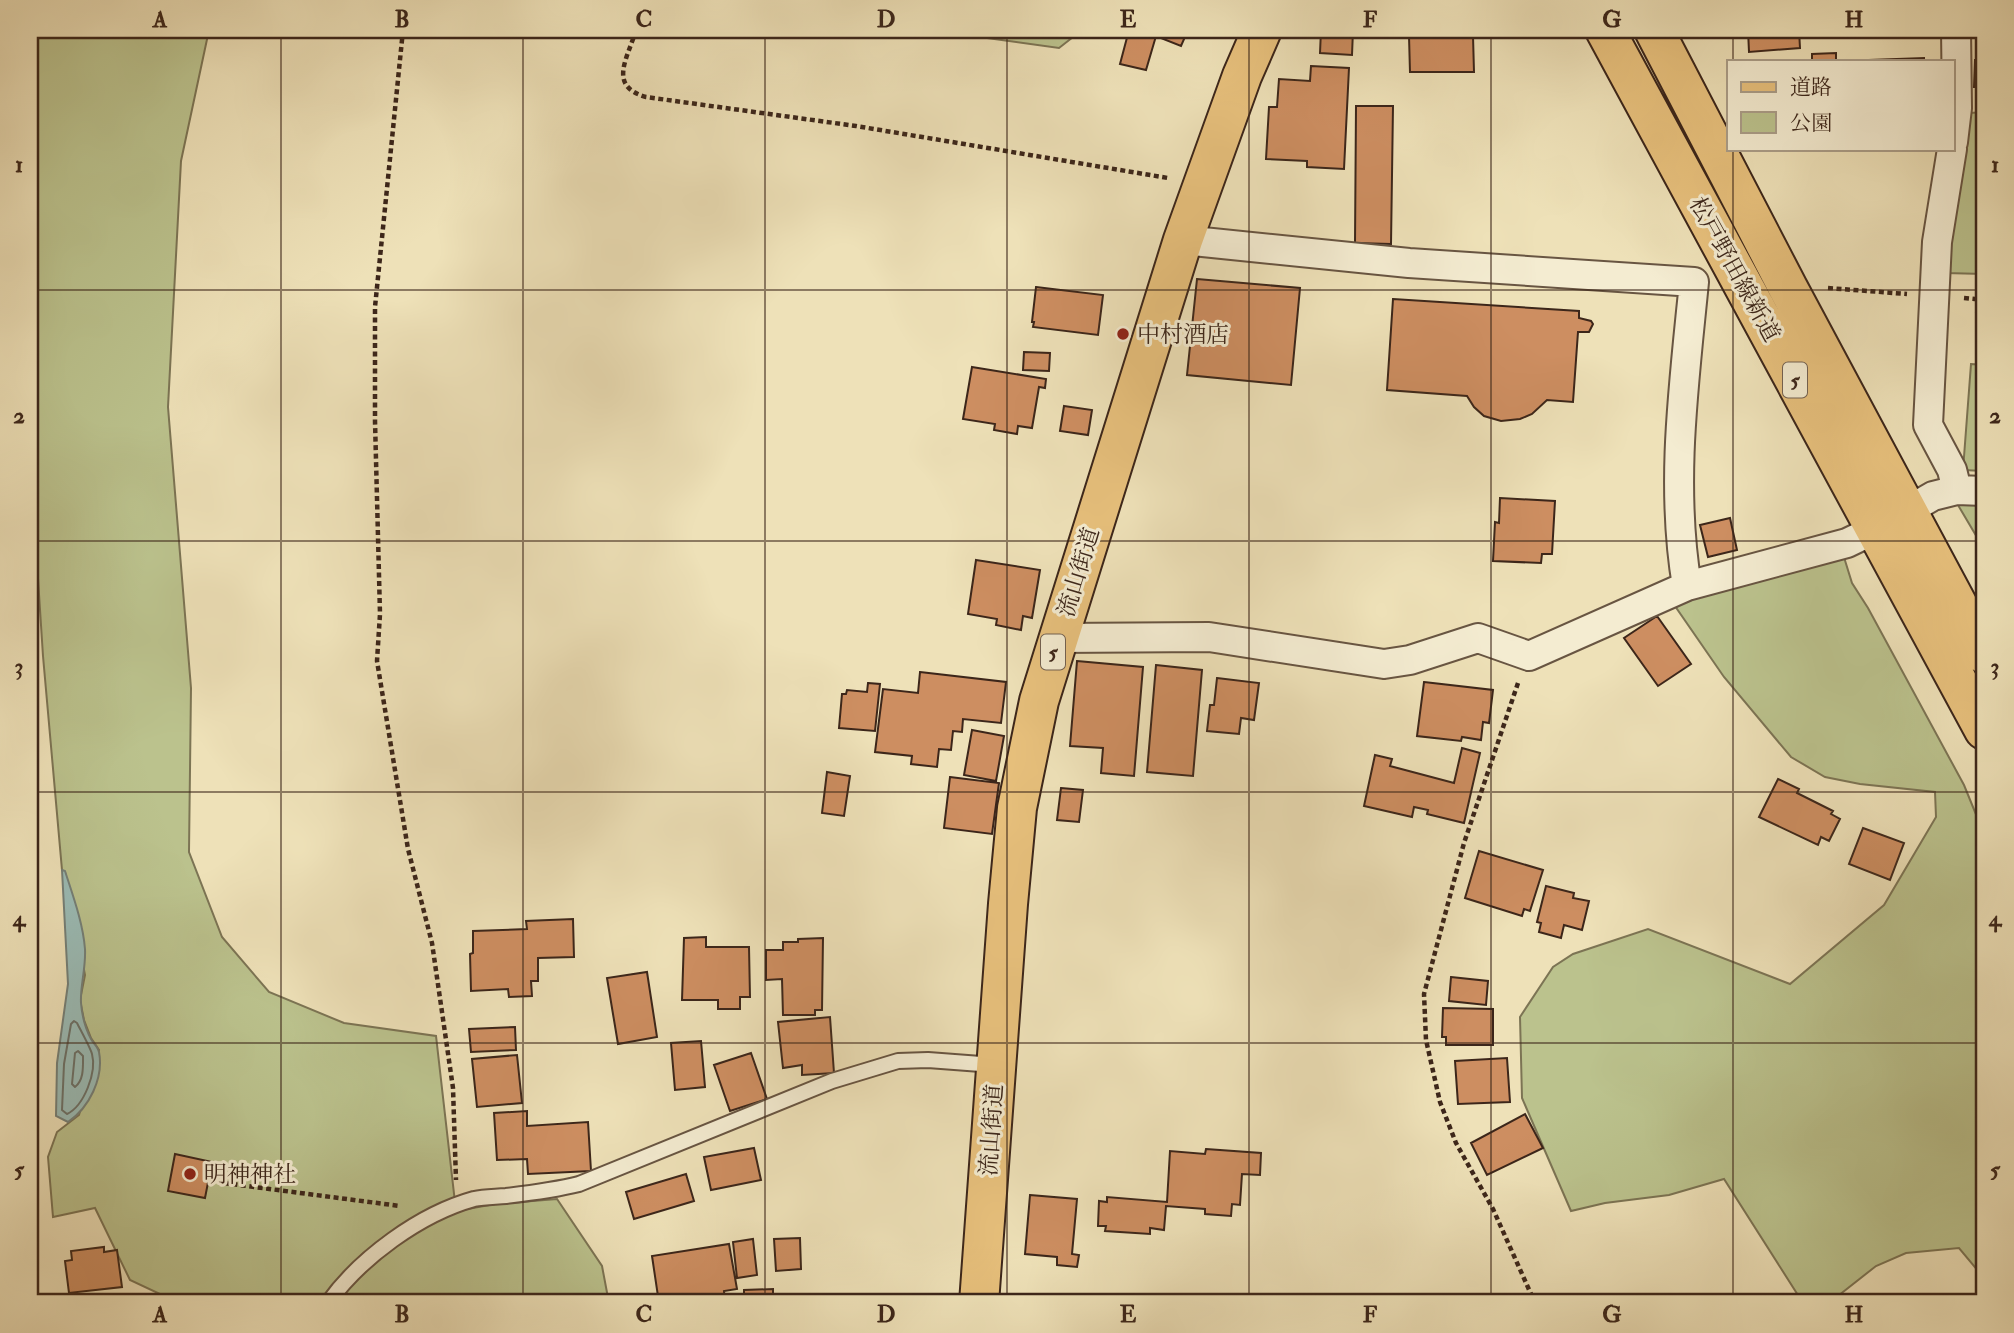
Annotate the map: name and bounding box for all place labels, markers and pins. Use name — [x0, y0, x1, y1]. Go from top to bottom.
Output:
place label: 中村酒店 — [1137, 320, 1229, 349]
marker: 中村酒店 — [1115, 326, 1131, 342]
place label: 明神神社 — [204, 1160, 296, 1189]
marker: 明神神社 — [182, 1166, 198, 1182]

